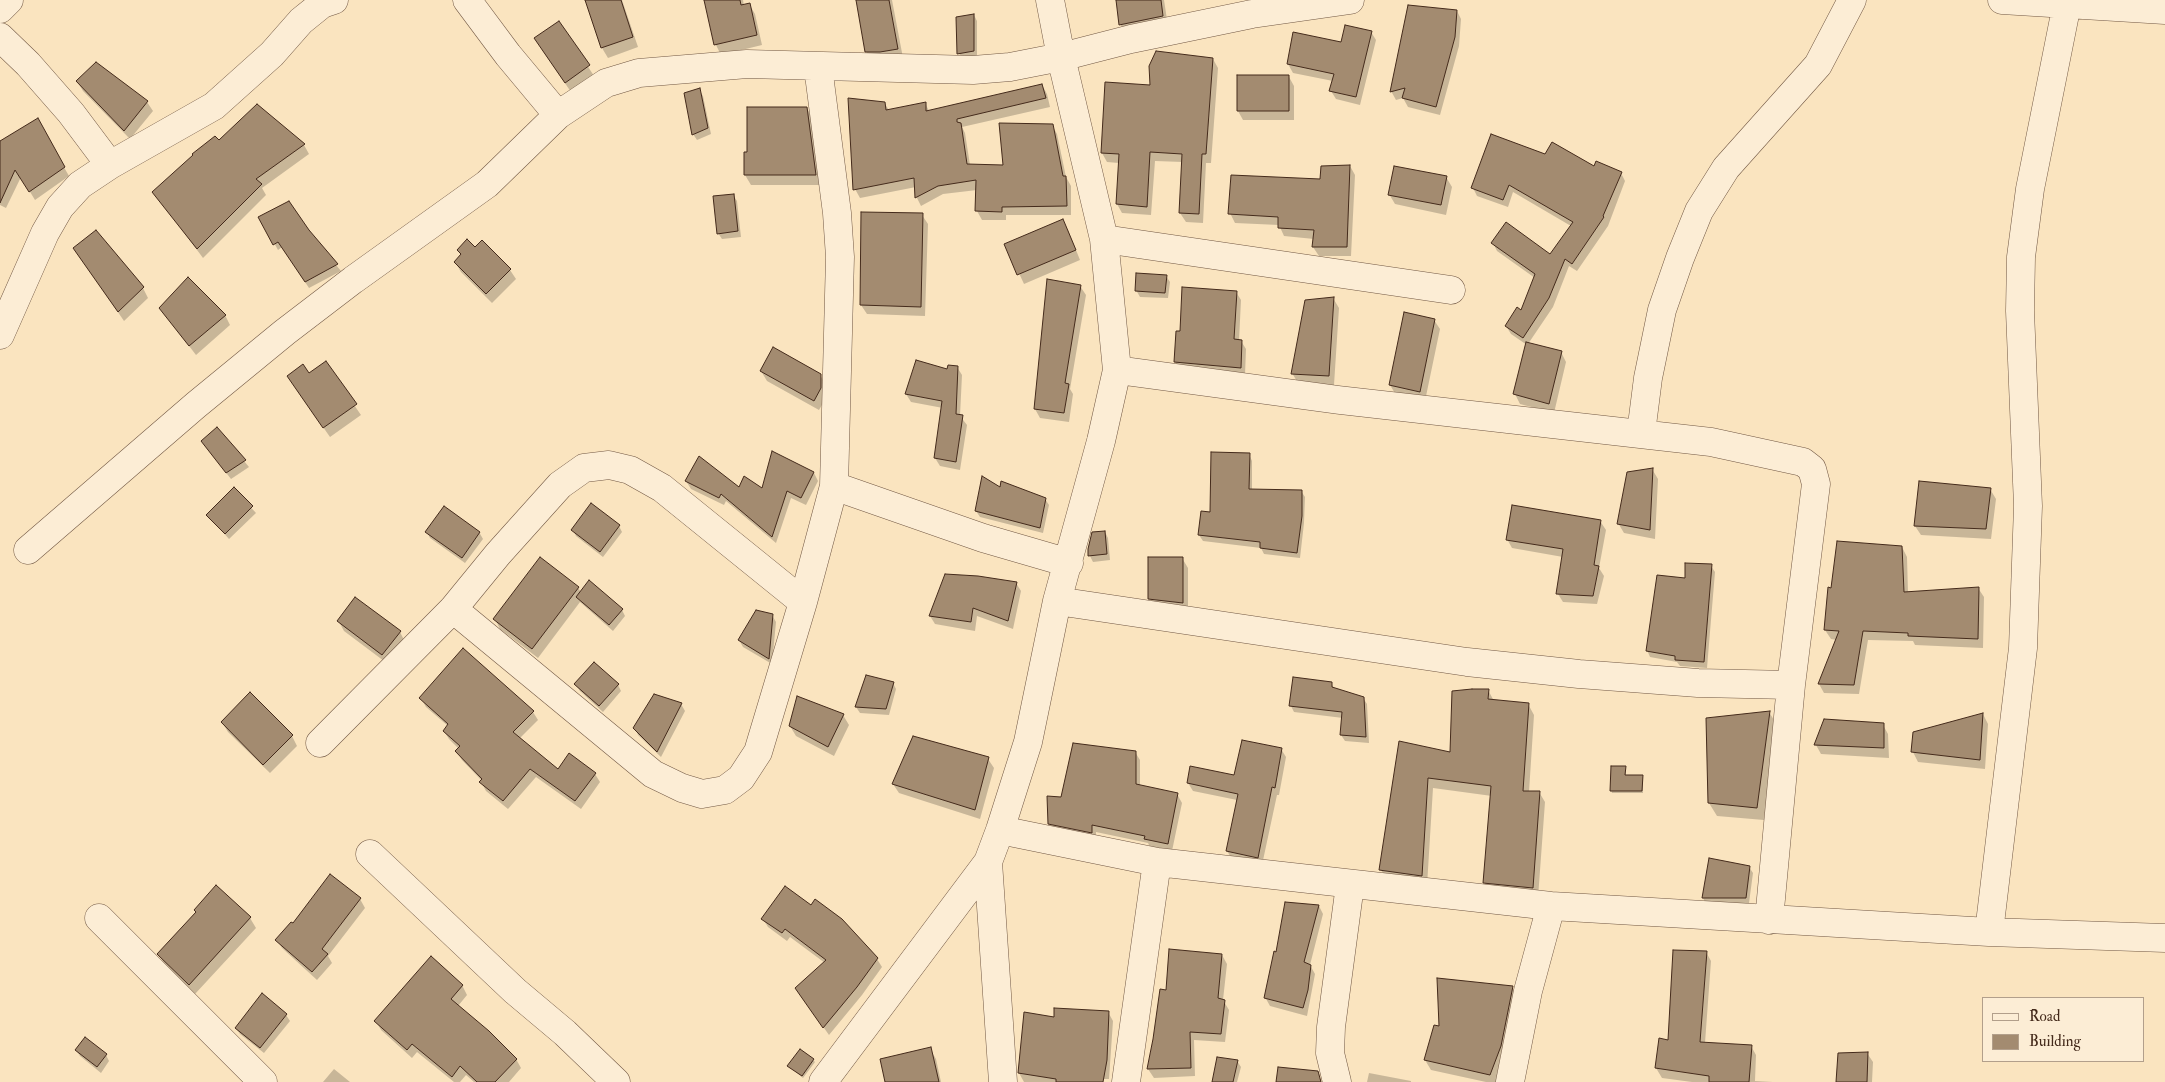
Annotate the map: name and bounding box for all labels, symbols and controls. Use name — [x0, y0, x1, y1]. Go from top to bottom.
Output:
legend — [1982, 997, 2145, 1062]
text: Road — [2029, 1007, 2060, 1026]
text: Building — [2029, 1032, 2081, 1051]

